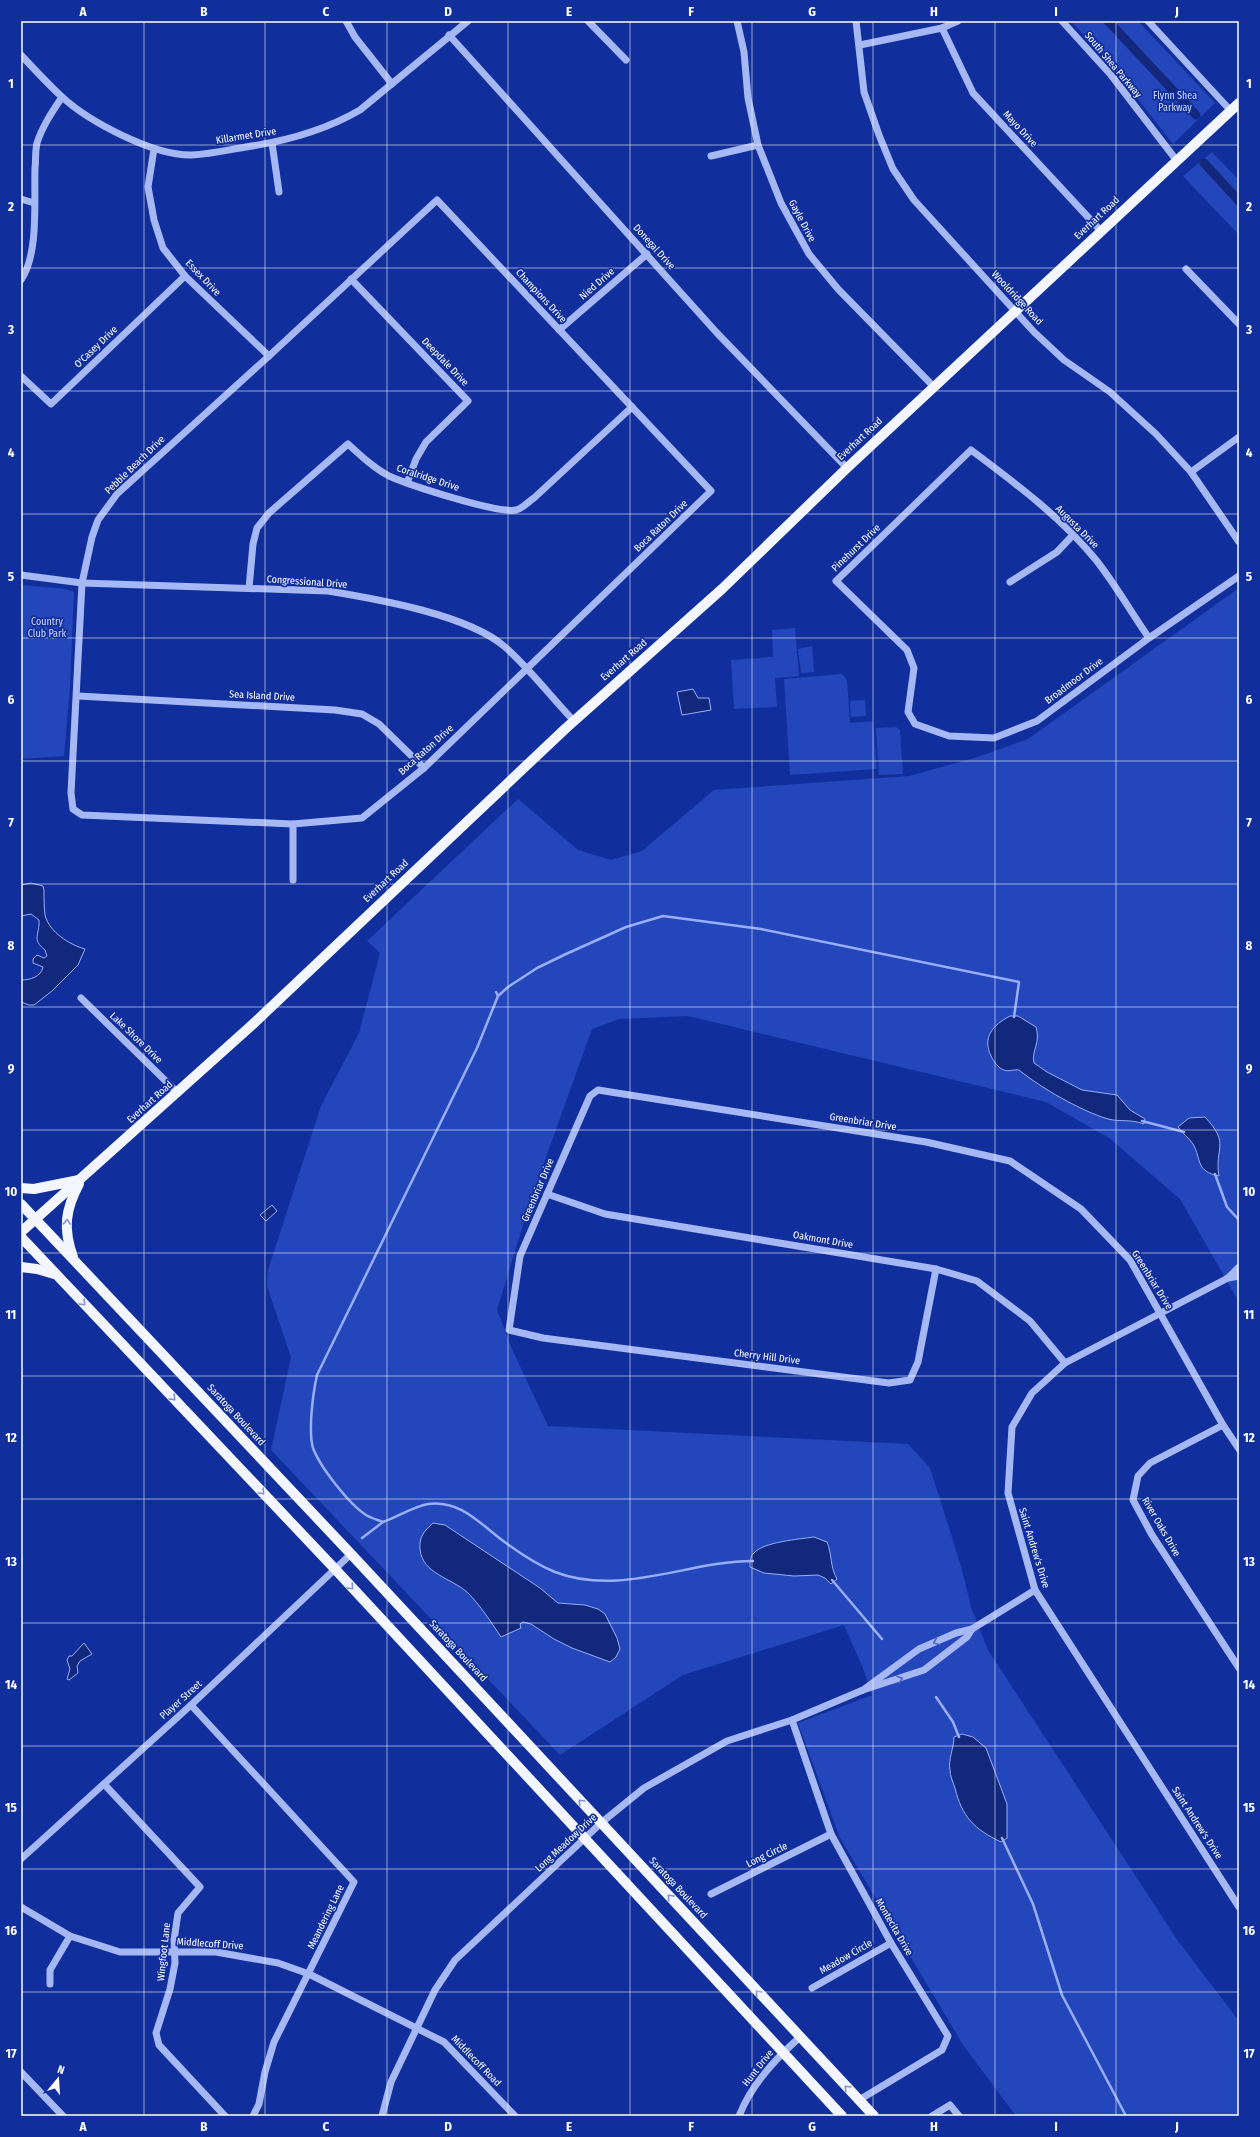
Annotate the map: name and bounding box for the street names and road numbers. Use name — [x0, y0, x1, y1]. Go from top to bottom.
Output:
street label: South Shea Parkway — [1082, 30, 1144, 101]
street label: Mayo Drive — [1000, 108, 1040, 150]
street label: Killarmet Drive — [215, 125, 277, 147]
street label: Everhart Road — [1072, 194, 1122, 242]
street label: Gayle Drive — [786, 198, 818, 244]
street label: Donegal Drive — [631, 222, 677, 272]
street label: Essex Drive — [183, 257, 223, 299]
street label: Nied Drive — [577, 266, 617, 302]
street label: Champions Drive — [513, 267, 569, 325]
street label: Wooldridge Road — [989, 268, 1045, 328]
street label: O'Casey Drive — [72, 323, 120, 371]
street label: Deepdale Drive — [419, 335, 471, 389]
street label: Everhart Road — [835, 415, 885, 463]
street label: Pebble Beach Drive — [103, 433, 168, 497]
street label: Coralridge Drive — [395, 462, 461, 494]
street label: Boca Raton Drive — [632, 497, 690, 554]
street label: Augusta Drive — [1053, 503, 1101, 551]
street label: Pinehurst Drive — [829, 522, 883, 574]
street label: Congressional Drive — [266, 573, 348, 591]
street label: Everhart Road — [598, 637, 650, 683]
street label: Broadmoor Drive — [1043, 655, 1105, 707]
street label: Sea Island Drive — [229, 688, 295, 704]
street label: Boca Raton Drive — [396, 722, 456, 778]
street label: Everhart Road — [361, 857, 411, 905]
street label: Lake Shore Drive — [107, 1010, 165, 1066]
street label: Everhart Road — [125, 1078, 175, 1126]
street label: Greenbriar Drive — [829, 1111, 897, 1133]
street label: Greenbriar Drive — [519, 1157, 557, 1223]
street label: Oakmont Drive — [792, 1229, 854, 1251]
street label: Greenbriar Drive — [1129, 1248, 1175, 1312]
street label: Cherry Hill Drive — [733, 1347, 801, 1367]
street label: Saratoga Boulevard — [205, 1382, 267, 1448]
street label: River Oaks Drive — [1139, 1495, 1183, 1559]
street label: Saint Andrew's Drive — [1016, 1506, 1052, 1590]
street label: Saratoga Boulevard — [427, 1618, 489, 1684]
street label: Player Street — [158, 1678, 205, 1722]
street label: Saint Andrew's Drive — [1169, 1785, 1225, 1861]
street label: Long Meadow Drive — [533, 1812, 599, 1874]
street label: Long Circle — [744, 1840, 790, 1870]
street label: Saratoga Boulevard — [647, 1855, 709, 1921]
street label: Meandering Lane — [305, 1883, 347, 1951]
street label: Montecita Drive — [873, 1896, 915, 1958]
street label: Wingfoot Lane — [155, 1922, 173, 1982]
street label: Middlecoff Drive — [176, 1936, 244, 1952]
street label: Meadow Circle — [817, 1937, 875, 1977]
street label: Middlecoff Road — [449, 2033, 503, 2089]
street label: Hunt Drive — [740, 2047, 776, 2089]

